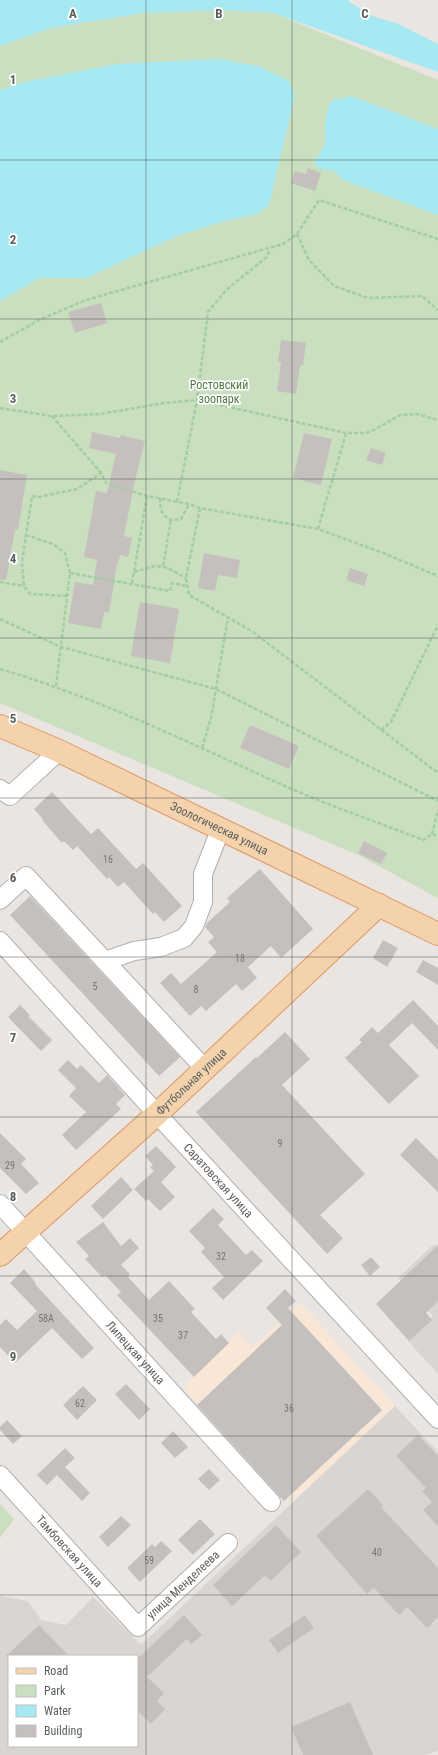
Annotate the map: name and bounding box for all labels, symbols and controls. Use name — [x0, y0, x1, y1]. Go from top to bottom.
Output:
text: A — [69, 6, 77, 21]
text: B — [215, 6, 223, 21]
text: C — [361, 6, 369, 21]
text: 1 — [10, 72, 16, 87]
text: 2 — [10, 232, 17, 247]
park label: Ростовский зоопарк — [190, 378, 248, 406]
text: 3 — [10, 391, 16, 406]
text: 4 — [10, 551, 17, 566]
text: 5 — [10, 711, 17, 726]
street label: Зоологическая улица — [168, 799, 271, 858]
house number: 16 — [103, 854, 113, 865]
text: 6 — [10, 870, 17, 885]
house number: 18 — [235, 953, 245, 964]
house number: 5 — [93, 981, 98, 992]
house number: 8 — [194, 984, 199, 995]
text: 7 — [10, 1030, 17, 1045]
street label: Футбольная улица — [153, 1045, 229, 1118]
house number: 9 — [278, 1138, 283, 1149]
street label: Саратовская улица — [181, 1141, 256, 1221]
house number: 29 — [5, 1160, 15, 1171]
text: 8 — [10, 1189, 16, 1204]
house number: 32 — [216, 1251, 226, 1262]
house number: 58А — [38, 1313, 54, 1324]
house number: 35 — [153, 1313, 163, 1324]
street label: Липецкая улица — [103, 1318, 168, 1387]
house number: 37 — [178, 1330, 188, 1341]
text: 9 — [10, 1349, 16, 1364]
house number: 62 — [75, 1398, 85, 1409]
house number: 36 — [284, 1403, 294, 1414]
street label: Тамбовская улица — [33, 1513, 105, 1590]
house number: 40 — [372, 1547, 382, 1558]
street label: улица Менделеева — [144, 1548, 222, 1622]
house number: 59 — [144, 1555, 154, 1566]
legend — [8, 1655, 138, 1747]
text: Road — [44, 1664, 68, 1678]
text: Park — [44, 1684, 66, 1698]
text: Water — [44, 1704, 72, 1718]
text: Building — [44, 1724, 82, 1738]

